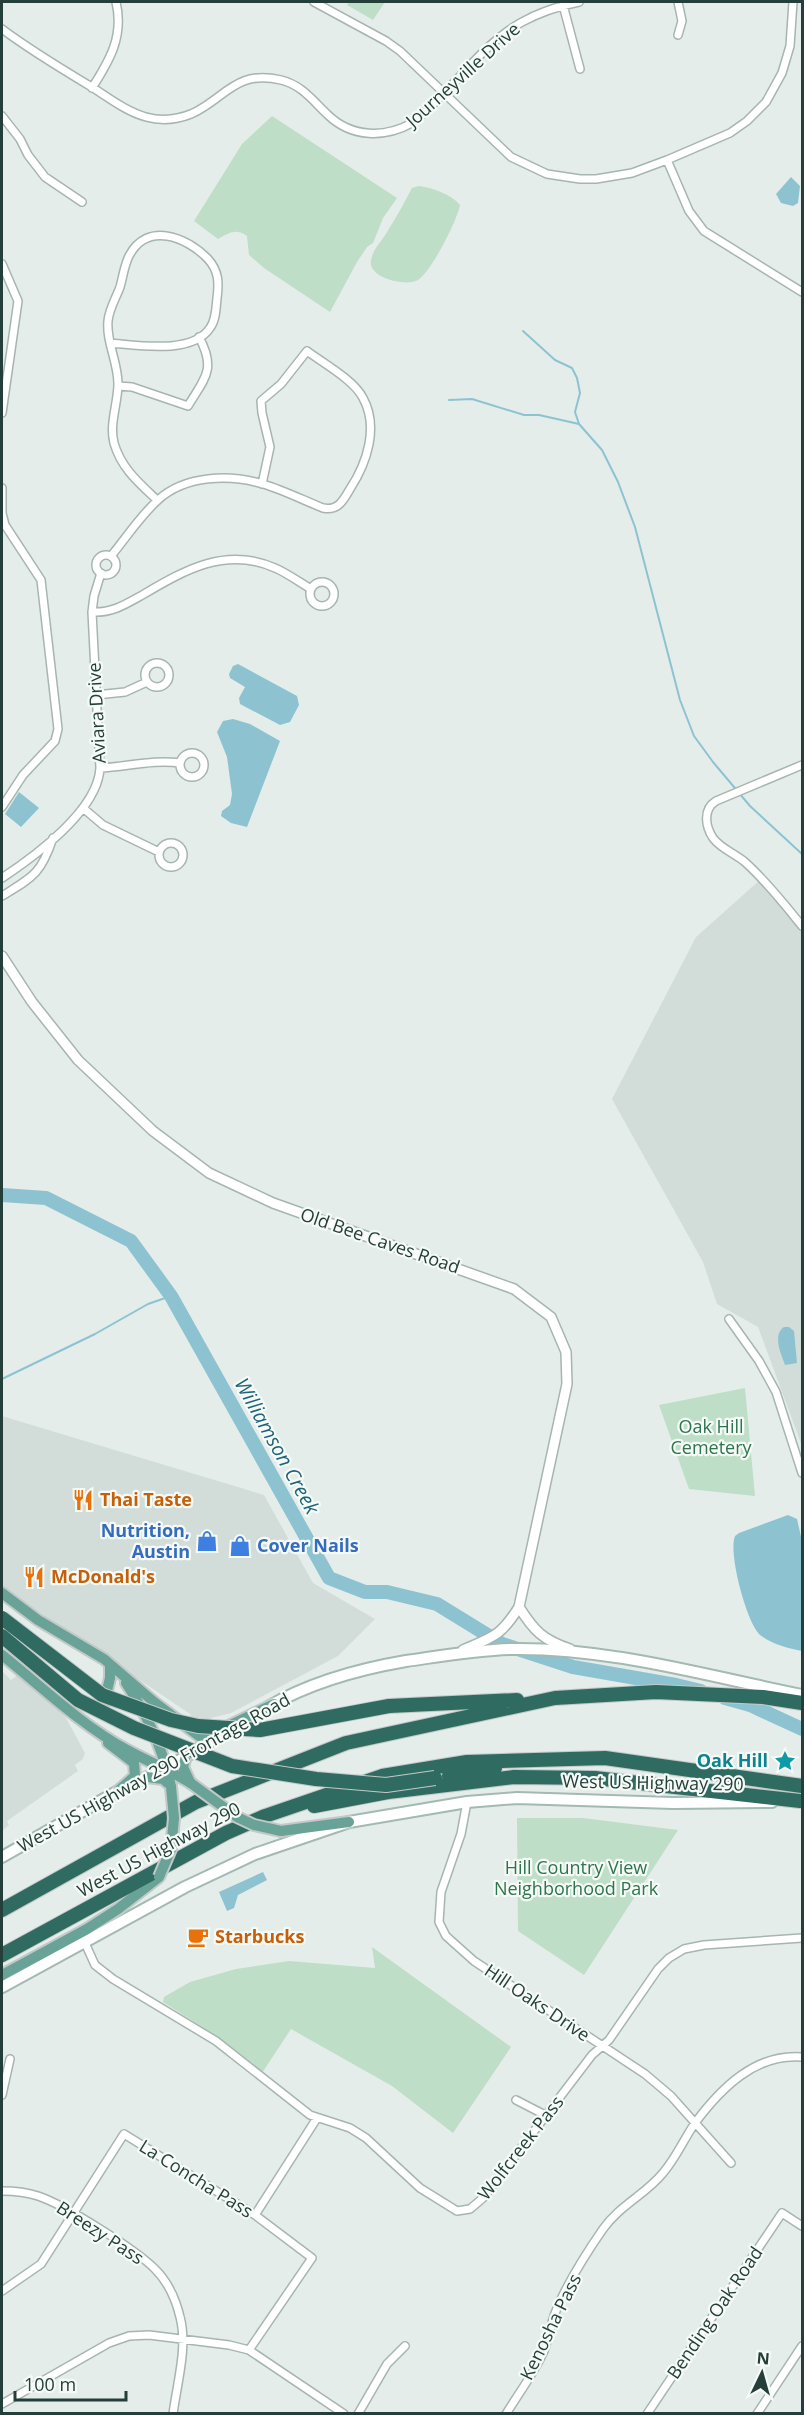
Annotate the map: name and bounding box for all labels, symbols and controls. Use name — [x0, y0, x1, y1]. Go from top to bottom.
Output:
street label: Journeyville Drive — [399, 17, 524, 133]
street label: Aviara Drive — [81, 662, 111, 764]
street label: Old Bee Caves Road — [297, 1201, 463, 1279]
water label: Williamson Creek — [229, 1373, 327, 1520]
park label: Oak Hill Cemetery — [670, 1414, 753, 1459]
place label: Thai Taste — [100, 1487, 192, 1511]
restaurant icon: Thai Taste — [71, 1488, 95, 1512]
place label: Nutrition, Austin — [101, 1518, 190, 1563]
shop icon: Nutrition, Austin — [195, 1529, 219, 1553]
place label: Cover Nails — [257, 1533, 359, 1557]
shop icon: Cover Nails — [228, 1534, 252, 1558]
place label: McDonald's — [51, 1564, 155, 1588]
restaurant icon: McDonald's — [22, 1565, 46, 1589]
street label: West US Highway 290 Frontage Road — [14, 1689, 294, 1857]
place label: Oak Hill — [697, 1748, 768, 1772]
place icon: Oak Hill — [773, 1749, 797, 1773]
street label: West US Highway 290 — [562, 1768, 744, 1796]
street label: West US Highway 290 — [74, 1798, 244, 1902]
park label: Hill Country View Neighborhood Park — [494, 1855, 659, 1900]
place label: Starbucks — [215, 1924, 304, 1948]
cafe icon: Starbucks — [186, 1925, 210, 1949]
street label: Hill Oaks Drive — [480, 1958, 595, 2046]
street label: Wolfcreek Pass — [472, 2090, 569, 2205]
street label: La Concha Pass — [135, 2134, 258, 2223]
street label: Breezy Pass — [52, 2195, 149, 2269]
street label: Bending Oak Road — [661, 2242, 767, 2383]
street label: Kenosha Pass — [514, 2269, 586, 2384]
north arrow — [732, 2343, 792, 2403]
text: N — [756, 2347, 771, 2370]
scale bar — [15, 2364, 126, 2402]
text: 100 m — [24, 2372, 76, 2396]

